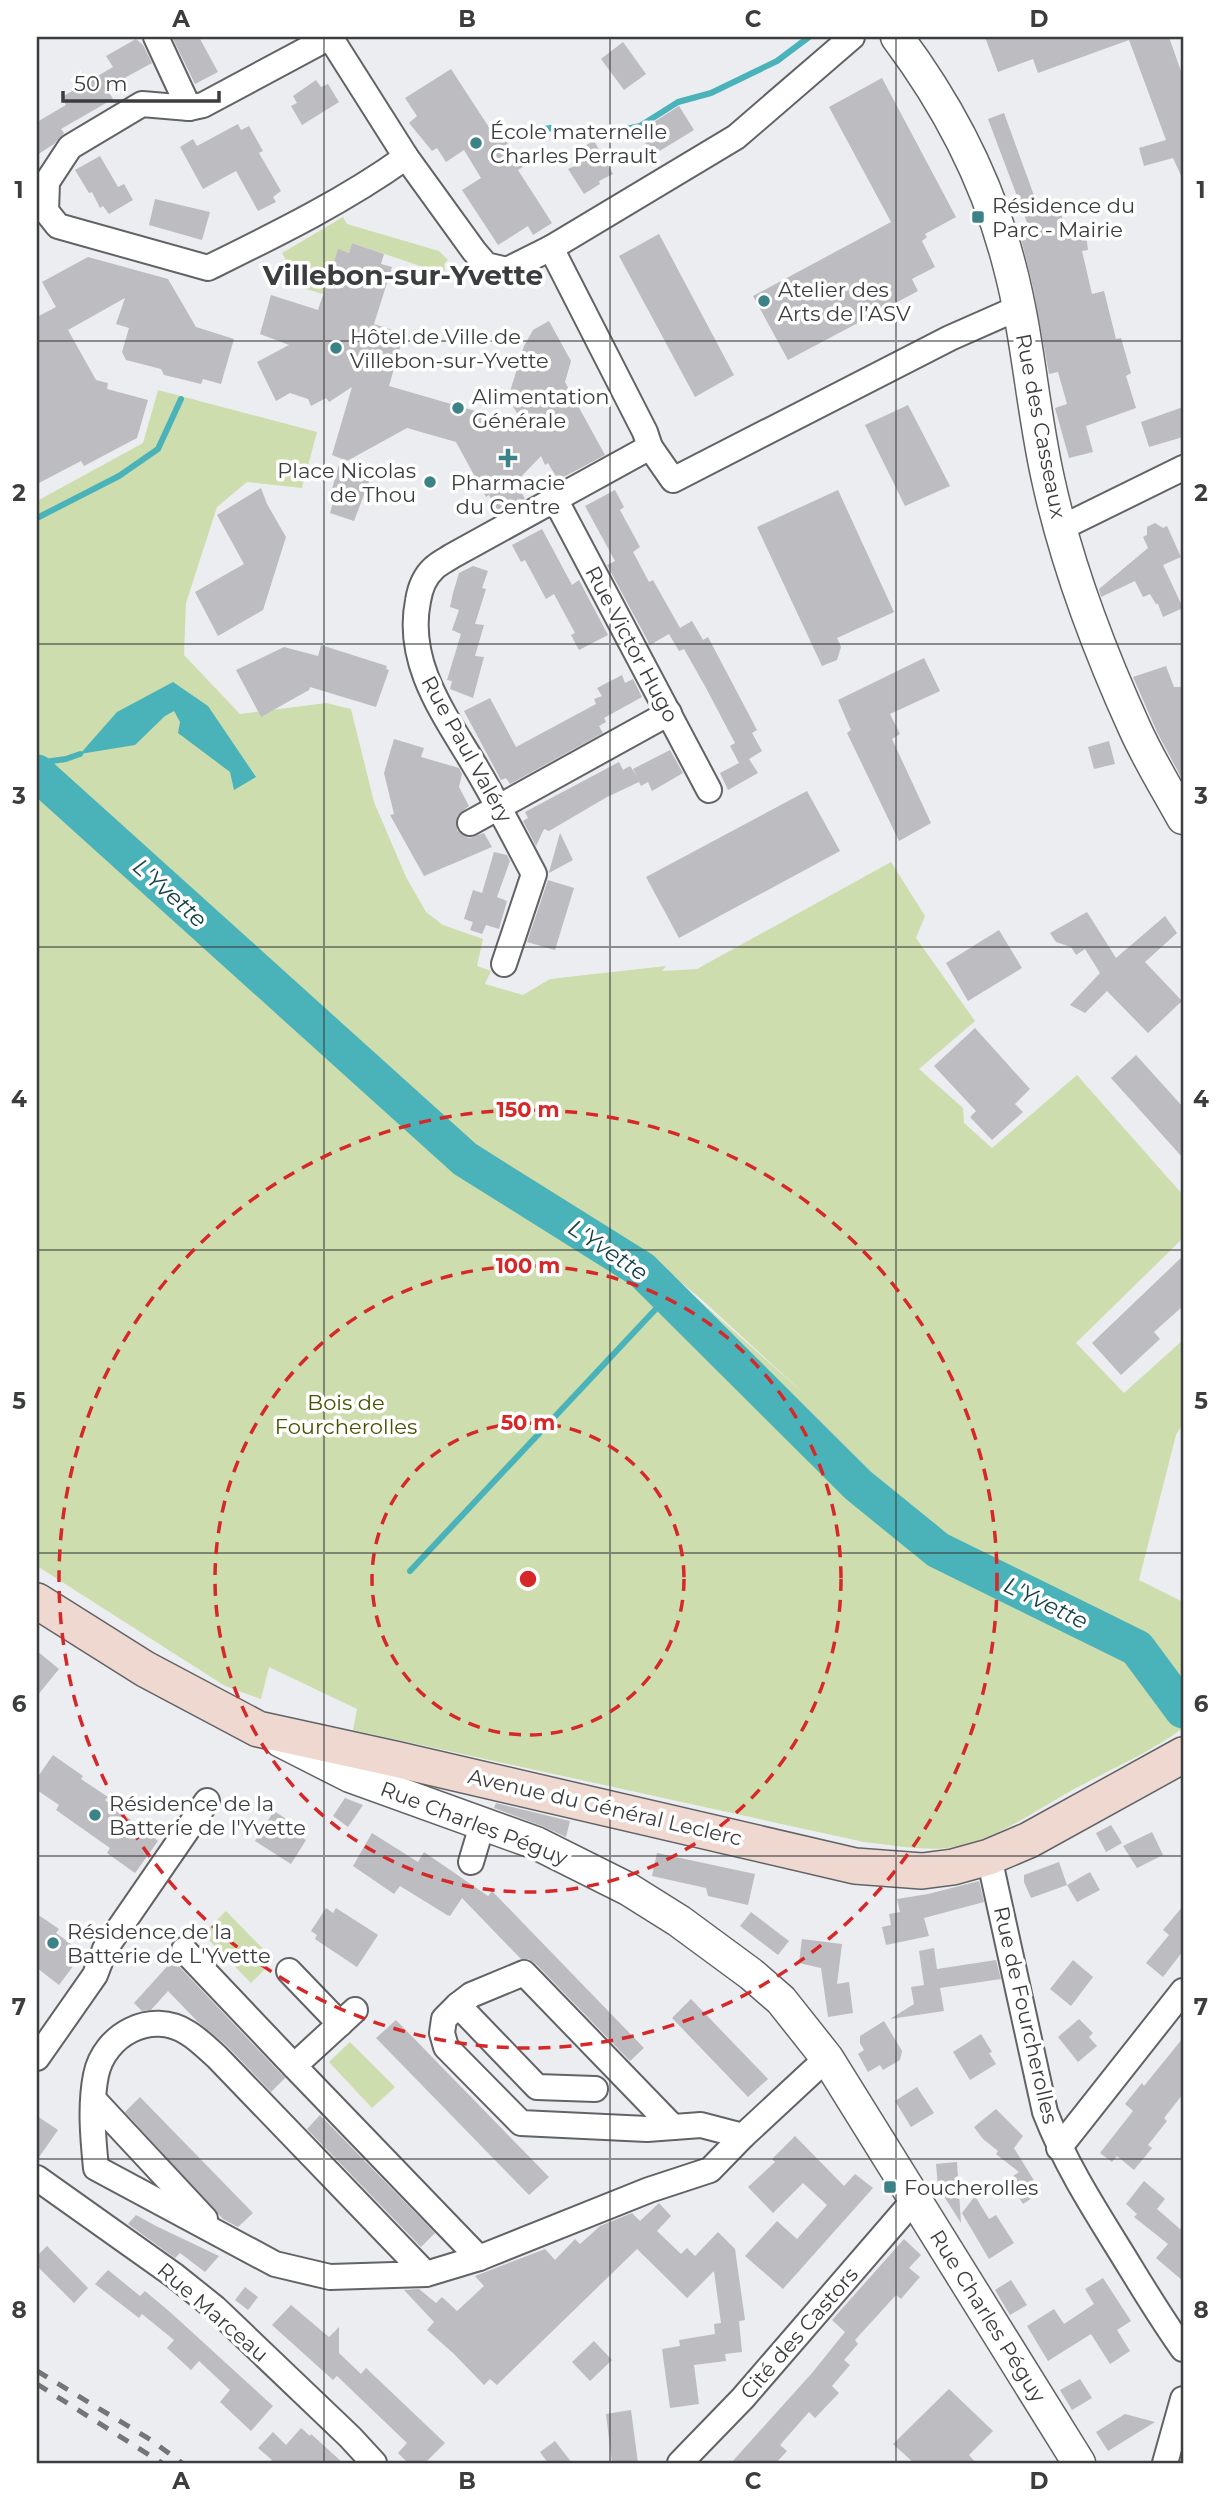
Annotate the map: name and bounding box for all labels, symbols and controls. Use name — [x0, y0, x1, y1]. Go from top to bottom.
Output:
text: A — [171, 5, 190, 33]
text: B — [458, 5, 476, 33]
text: C — [745, 5, 762, 33]
text: D — [1030, 5, 1049, 33]
scale bar — [63, 60, 219, 104]
text: 50 m — [74, 71, 128, 96]
place label: École maternelle Charles Perrault — [490, 119, 667, 168]
marker: École maternelle Charles Perrault — [468, 135, 484, 151]
text: 1 — [14, 176, 24, 204]
text: 1 — [1196, 176, 1206, 204]
place label: Résidence du Parc - Mairie — [992, 193, 1135, 242]
marker: Résidence du Parc - Mairie — [970, 209, 986, 225]
district label: Villebon-sur-Yvette — [262, 258, 543, 292]
place label: Atelier des Arts de l’ASV — [778, 277, 911, 326]
marker: Atelier des Arts de l’ASV — [756, 293, 772, 309]
place label: Hôtel de Ville de Villebon-sur-Yvette — [350, 324, 549, 373]
street label: Rue des Casseaux — [1011, 331, 1071, 521]
marker: Hôtel de Ville de Villebon-sur-Yvette — [328, 340, 344, 356]
place label: Alimentation Générale — [472, 384, 610, 433]
marker: Alimentation Générale — [450, 400, 466, 416]
marker: Pharmacie du Centre — [500, 450, 516, 466]
place label: Place Nicolas de Thou — [277, 458, 416, 507]
place label: Pharmacie du Centre — [451, 470, 565, 519]
marker: Place Nicolas de Thou — [422, 474, 438, 490]
text: 2 — [12, 479, 26, 507]
text: 2 — [1194, 479, 1208, 507]
street label: Rue Victor Hugo — [580, 562, 684, 726]
street label: Rue Paul Valéry — [416, 671, 518, 827]
text: 3 — [11, 782, 26, 810]
text: 3 — [1193, 782, 1208, 810]
water label: L'Yvette — [127, 852, 213, 934]
text: 4 — [11, 1085, 27, 1113]
text: 4 — [1193, 1085, 1209, 1113]
text: 150 m — [497, 1097, 559, 1122]
water label: L'Yvette — [563, 1213, 653, 1287]
text: 100 m — [496, 1253, 560, 1278]
text: 5 — [12, 1387, 26, 1415]
text: 5 — [1194, 1387, 1208, 1415]
park label: Bois de Fourcherolles — [275, 1390, 417, 1439]
text: 50 m — [501, 1410, 555, 1435]
centre of rings — [516, 1567, 540, 1591]
water label: L'Yvette — [999, 1571, 1093, 1635]
text: 6 — [12, 1690, 27, 1718]
text: 6 — [1194, 1690, 1209, 1718]
street label: Avenue du Général Leclerc — [466, 1763, 744, 1851]
street label: Rue Charles Péguy — [377, 1776, 572, 1870]
place label: Résidence de la Batterie de l'Yvette — [109, 1791, 306, 1840]
marker: Résidence de la Batterie de l'Yvette — [87, 1807, 103, 1823]
street label: Rue de Fourcherolles — [989, 1904, 1063, 2126]
place label: Résidence de la Batterie de L'Yvette — [67, 1919, 271, 1968]
marker: Résidence de la Batterie de L'Yvette — [45, 1935, 61, 1951]
text: 7 — [12, 1993, 26, 2021]
text: 7 — [1194, 1993, 1208, 2021]
place label: Foucherolles — [904, 2175, 1038, 2200]
marker: Foucherolles — [882, 2179, 898, 2195]
street label: Rue Charles Péguy — [925, 2225, 1052, 2407]
street label: Rue Marceau — [153, 2257, 273, 2367]
street label: Cité des Castors — [735, 2262, 863, 2404]
text: 8 — [11, 2296, 27, 2324]
text: 8 — [1193, 2296, 1209, 2324]
text: A — [171, 2467, 190, 2495]
text: B — [458, 2467, 476, 2495]
text: C — [745, 2467, 762, 2495]
text: D — [1030, 2467, 1049, 2495]

